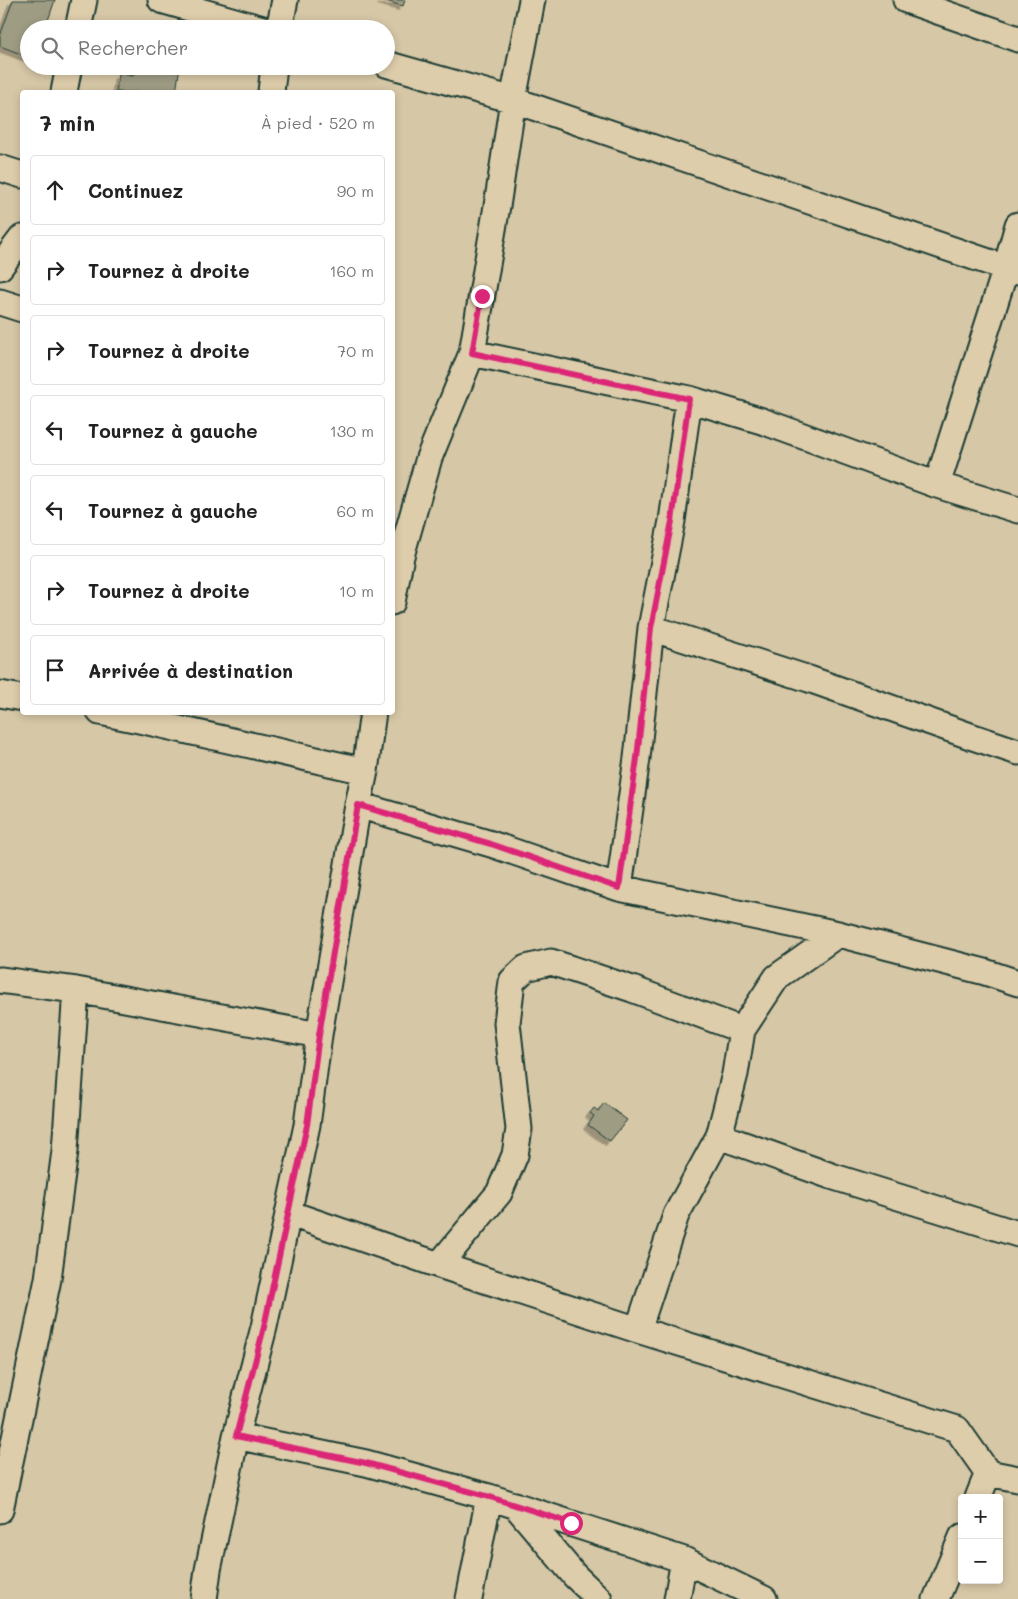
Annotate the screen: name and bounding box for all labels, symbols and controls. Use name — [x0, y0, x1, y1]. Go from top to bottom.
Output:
search box — [20, 20, 395, 75]
icon: search — [38, 34, 66, 62]
text: Rechercher — [78, 35, 188, 60]
text: 7 min — [40, 109, 95, 136]
text: À pied · 520 m — [261, 112, 375, 133]
icon: ahead — [41, 176, 69, 204]
text: Continuez — [88, 178, 183, 203]
text: 90 m — [337, 180, 374, 201]
icon: right — [41, 256, 69, 284]
text: Tournez à droite — [88, 258, 250, 283]
text: 160 m — [329, 260, 374, 281]
route end — [471, 285, 494, 308]
icon: right — [41, 336, 69, 364]
text: Tournez à droite — [88, 338, 250, 363]
text: 70 m — [337, 340, 374, 361]
icon: left — [41, 416, 69, 444]
text: Tournez à gauche — [88, 418, 257, 443]
text: 130 m — [330, 420, 374, 441]
icon: left — [41, 496, 69, 524]
text: Tournez à gauche — [88, 498, 257, 523]
text: 60 m — [337, 500, 374, 521]
icon: right — [41, 576, 69, 604]
text: Tournez à droite — [88, 578, 250, 603]
text: 10 m — [339, 580, 374, 601]
icon: arrive — [41, 656, 69, 684]
text: Arrivée à destination — [88, 658, 293, 683]
map controls — [958, 1494, 1003, 1584]
button: + — [958, 1494, 1003, 1539]
route start — [560, 1512, 583, 1535]
button: − — [958, 1539, 1003, 1584]

